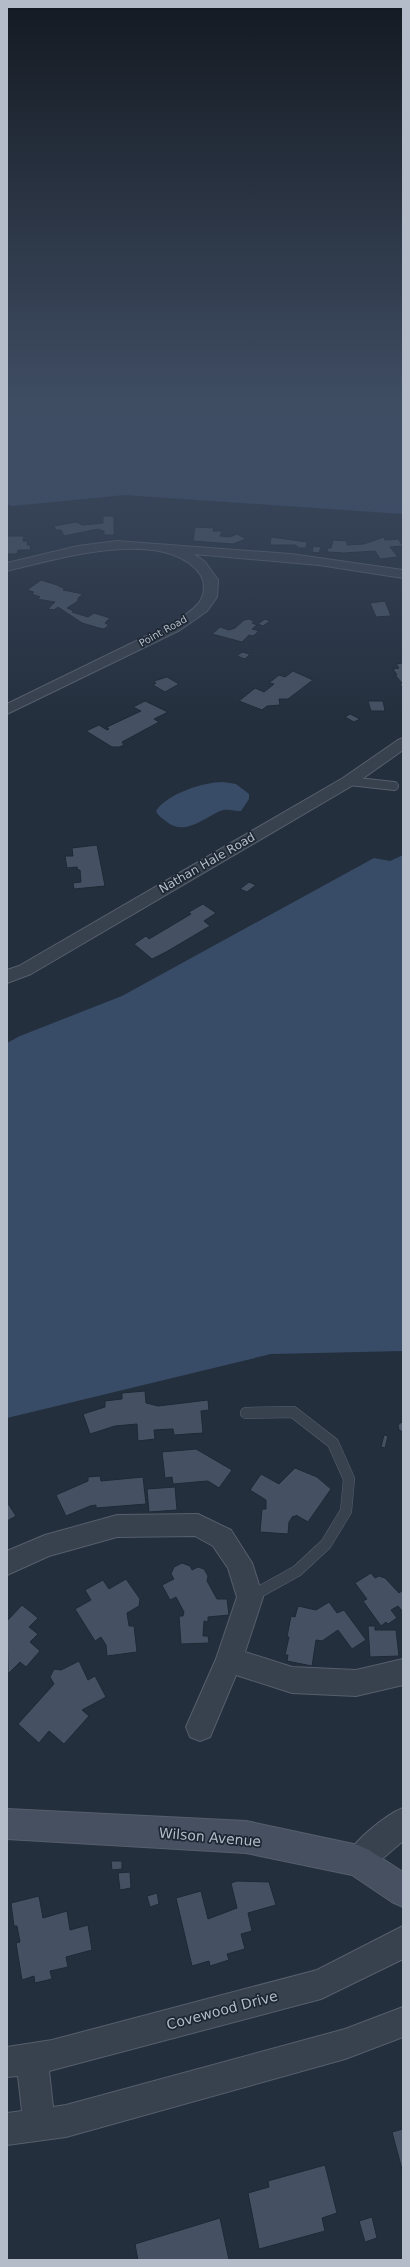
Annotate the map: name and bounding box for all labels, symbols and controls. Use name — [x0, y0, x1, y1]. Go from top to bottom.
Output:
street label: Point Road — [137, 613, 189, 649]
street label: Nathan Hale Road — [157, 830, 257, 896]
street label: Wilson Avenue — [158, 1825, 262, 1849]
street label: Covewood Drive — [165, 1987, 279, 2033]

